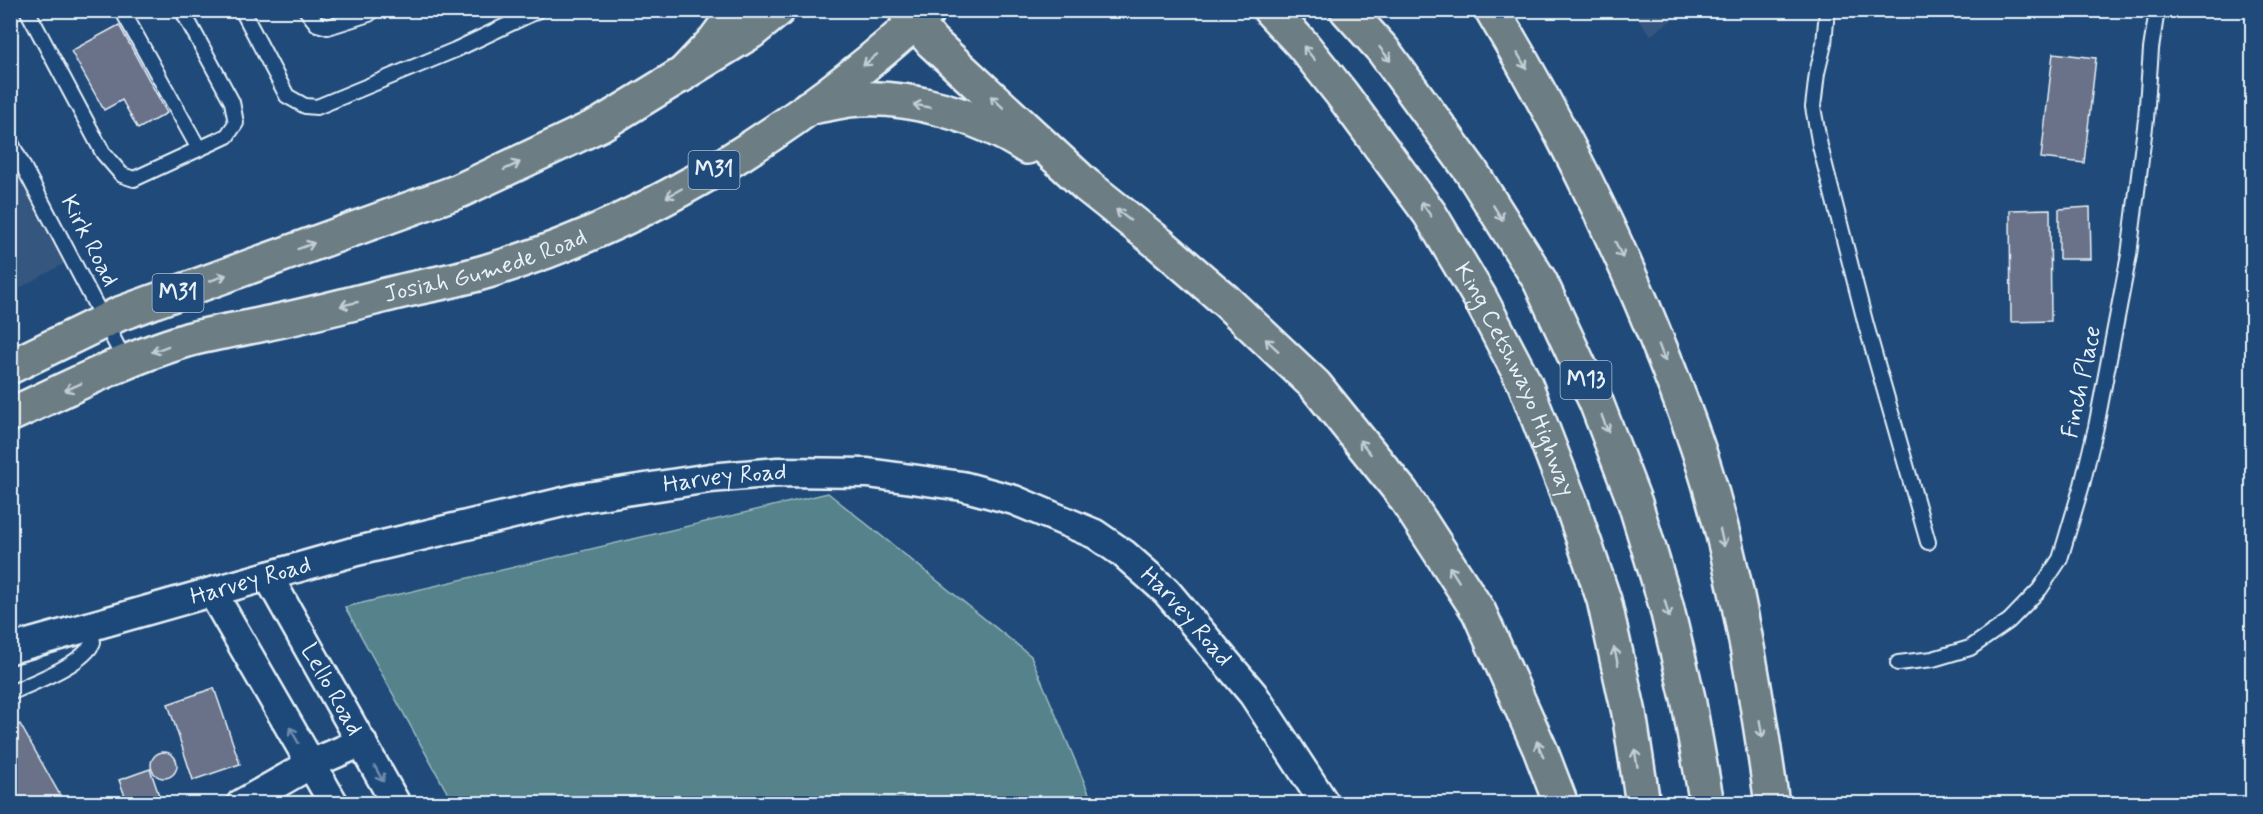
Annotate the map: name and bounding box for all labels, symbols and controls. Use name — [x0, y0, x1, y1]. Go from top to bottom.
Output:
one-way arrow — [1303, 45, 1316, 61]
one-way arrow — [1379, 46, 1392, 62]
one-way arrow — [1516, 52, 1528, 69]
one-way arrow — [862, 54, 878, 67]
one-way arrow — [990, 95, 1005, 109]
one-way arrow — [912, 100, 932, 111]
road number: M31 — [688, 151, 740, 189]
one-way arrow — [502, 159, 520, 171]
one-way arrow — [666, 187, 683, 199]
street label: Kirk Road — [53, 190, 125, 292]
one-way arrow — [1420, 201, 1432, 217]
one-way arrow — [1492, 204, 1504, 221]
one-way arrow — [1115, 208, 1131, 221]
street label: Josiah Gumede Road — [381, 221, 592, 310]
one-way arrow — [296, 239, 315, 250]
one-way arrow — [1614, 240, 1625, 259]
street label: King Cetshwayo Highway — [1447, 257, 1582, 501]
one-way arrow — [208, 271, 227, 282]
road number: M31 — [152, 274, 204, 312]
one-way arrow — [340, 299, 359, 311]
street label: Finch Place — [2055, 323, 2109, 441]
one-way arrow — [1265, 338, 1280, 352]
one-way arrow — [1657, 343, 1668, 362]
one-way arrow — [151, 345, 170, 356]
road number: M13 — [1560, 361, 1612, 399]
one-way arrow — [64, 381, 82, 393]
one-way arrow — [1600, 414, 1611, 433]
one-way arrow — [1359, 439, 1372, 455]
street label: Harvey Road — [661, 456, 787, 501]
one-way arrow — [1717, 528, 1729, 547]
street label: Harvey Road — [187, 549, 315, 613]
street label: Harvey Road — [1134, 560, 1239, 673]
one-way arrow — [1448, 567, 1460, 583]
one-way arrow — [1661, 599, 1673, 618]
street label: Lello Road — [293, 638, 370, 741]
one-way arrow — [1610, 647, 1622, 666]
one-way arrow — [1756, 719, 1767, 738]
one-way arrow — [288, 727, 300, 744]
one-way arrow — [1534, 740, 1545, 759]
one-way arrow — [1630, 749, 1641, 769]
one-way arrow — [374, 764, 385, 782]

